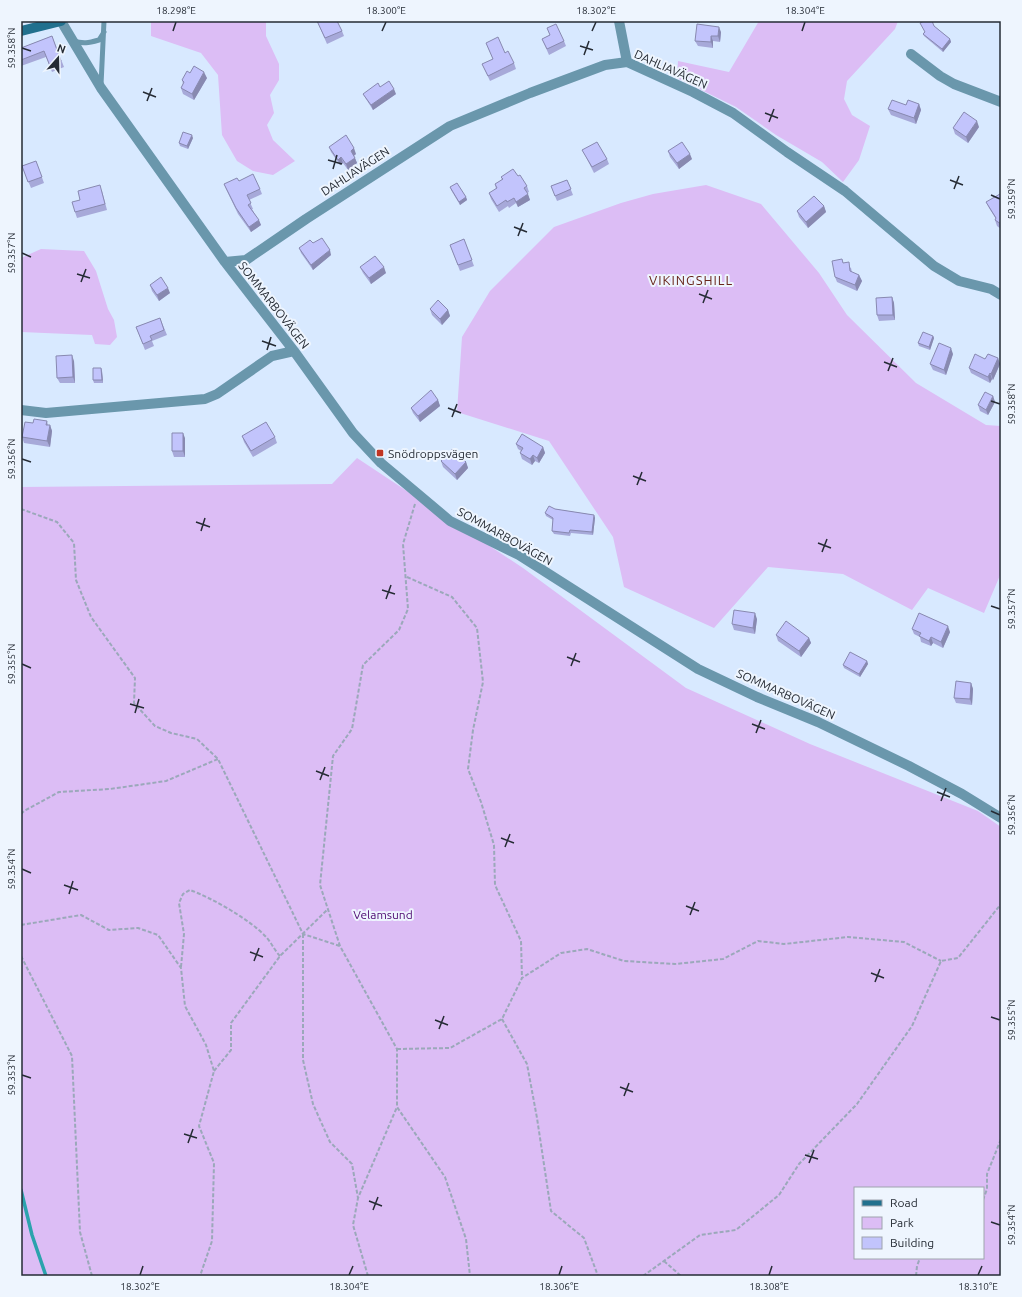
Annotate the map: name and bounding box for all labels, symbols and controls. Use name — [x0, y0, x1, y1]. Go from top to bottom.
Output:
text: 18.298°E — [156, 5, 196, 16]
text: 18.300°E — [366, 5, 406, 16]
text: 18.302°E — [576, 5, 616, 16]
text: 18.304°E — [785, 5, 825, 16]
text: 59.358°N — [6, 27, 17, 69]
north arrow — [38, 38, 78, 78]
text: N — [56, 42, 67, 56]
street label: DAHLIAVÄGEN — [632, 47, 710, 91]
street label: DAHLIAVÄGEN — [318, 144, 392, 198]
text: 59.359°N — [1006, 178, 1017, 220]
text: 59.357°N — [6, 232, 17, 274]
street label: SOMMARBOVÄGEN — [236, 259, 312, 351]
district label: VIKINGSHILL — [649, 273, 733, 287]
text: 59.358°N — [1006, 383, 1017, 425]
text: 59.356°N — [6, 438, 17, 480]
place label: Snödroppsvägen — [388, 447, 478, 460]
marker: Snödroppsvägen — [375, 448, 385, 458]
street label: SOMMARBOVÄGEN — [455, 505, 555, 567]
text: 59.357°N — [1006, 588, 1017, 630]
text: 59.355°N — [6, 643, 17, 685]
street label: SOMMARBOVÄGEN — [735, 666, 837, 722]
text: 59.356°N — [1006, 794, 1017, 836]
text: 59.354°N — [6, 848, 17, 890]
park label: Velamsund — [353, 908, 413, 921]
text: 59.355°N — [1006, 999, 1017, 1041]
text: 59.353°N — [6, 1054, 17, 1096]
legend — [854, 1187, 984, 1259]
text: Road — [890, 1196, 918, 1209]
text: 59.354°N — [1006, 1204, 1017, 1246]
text: Park — [890, 1216, 914, 1229]
text: Building — [890, 1236, 934, 1249]
text: 18.302°E — [120, 1281, 160, 1292]
text: 18.304°E — [329, 1281, 369, 1292]
text: 18.306°E — [539, 1281, 579, 1292]
text: 18.308°E — [749, 1281, 789, 1292]
text: 18.310°E — [958, 1281, 998, 1292]

